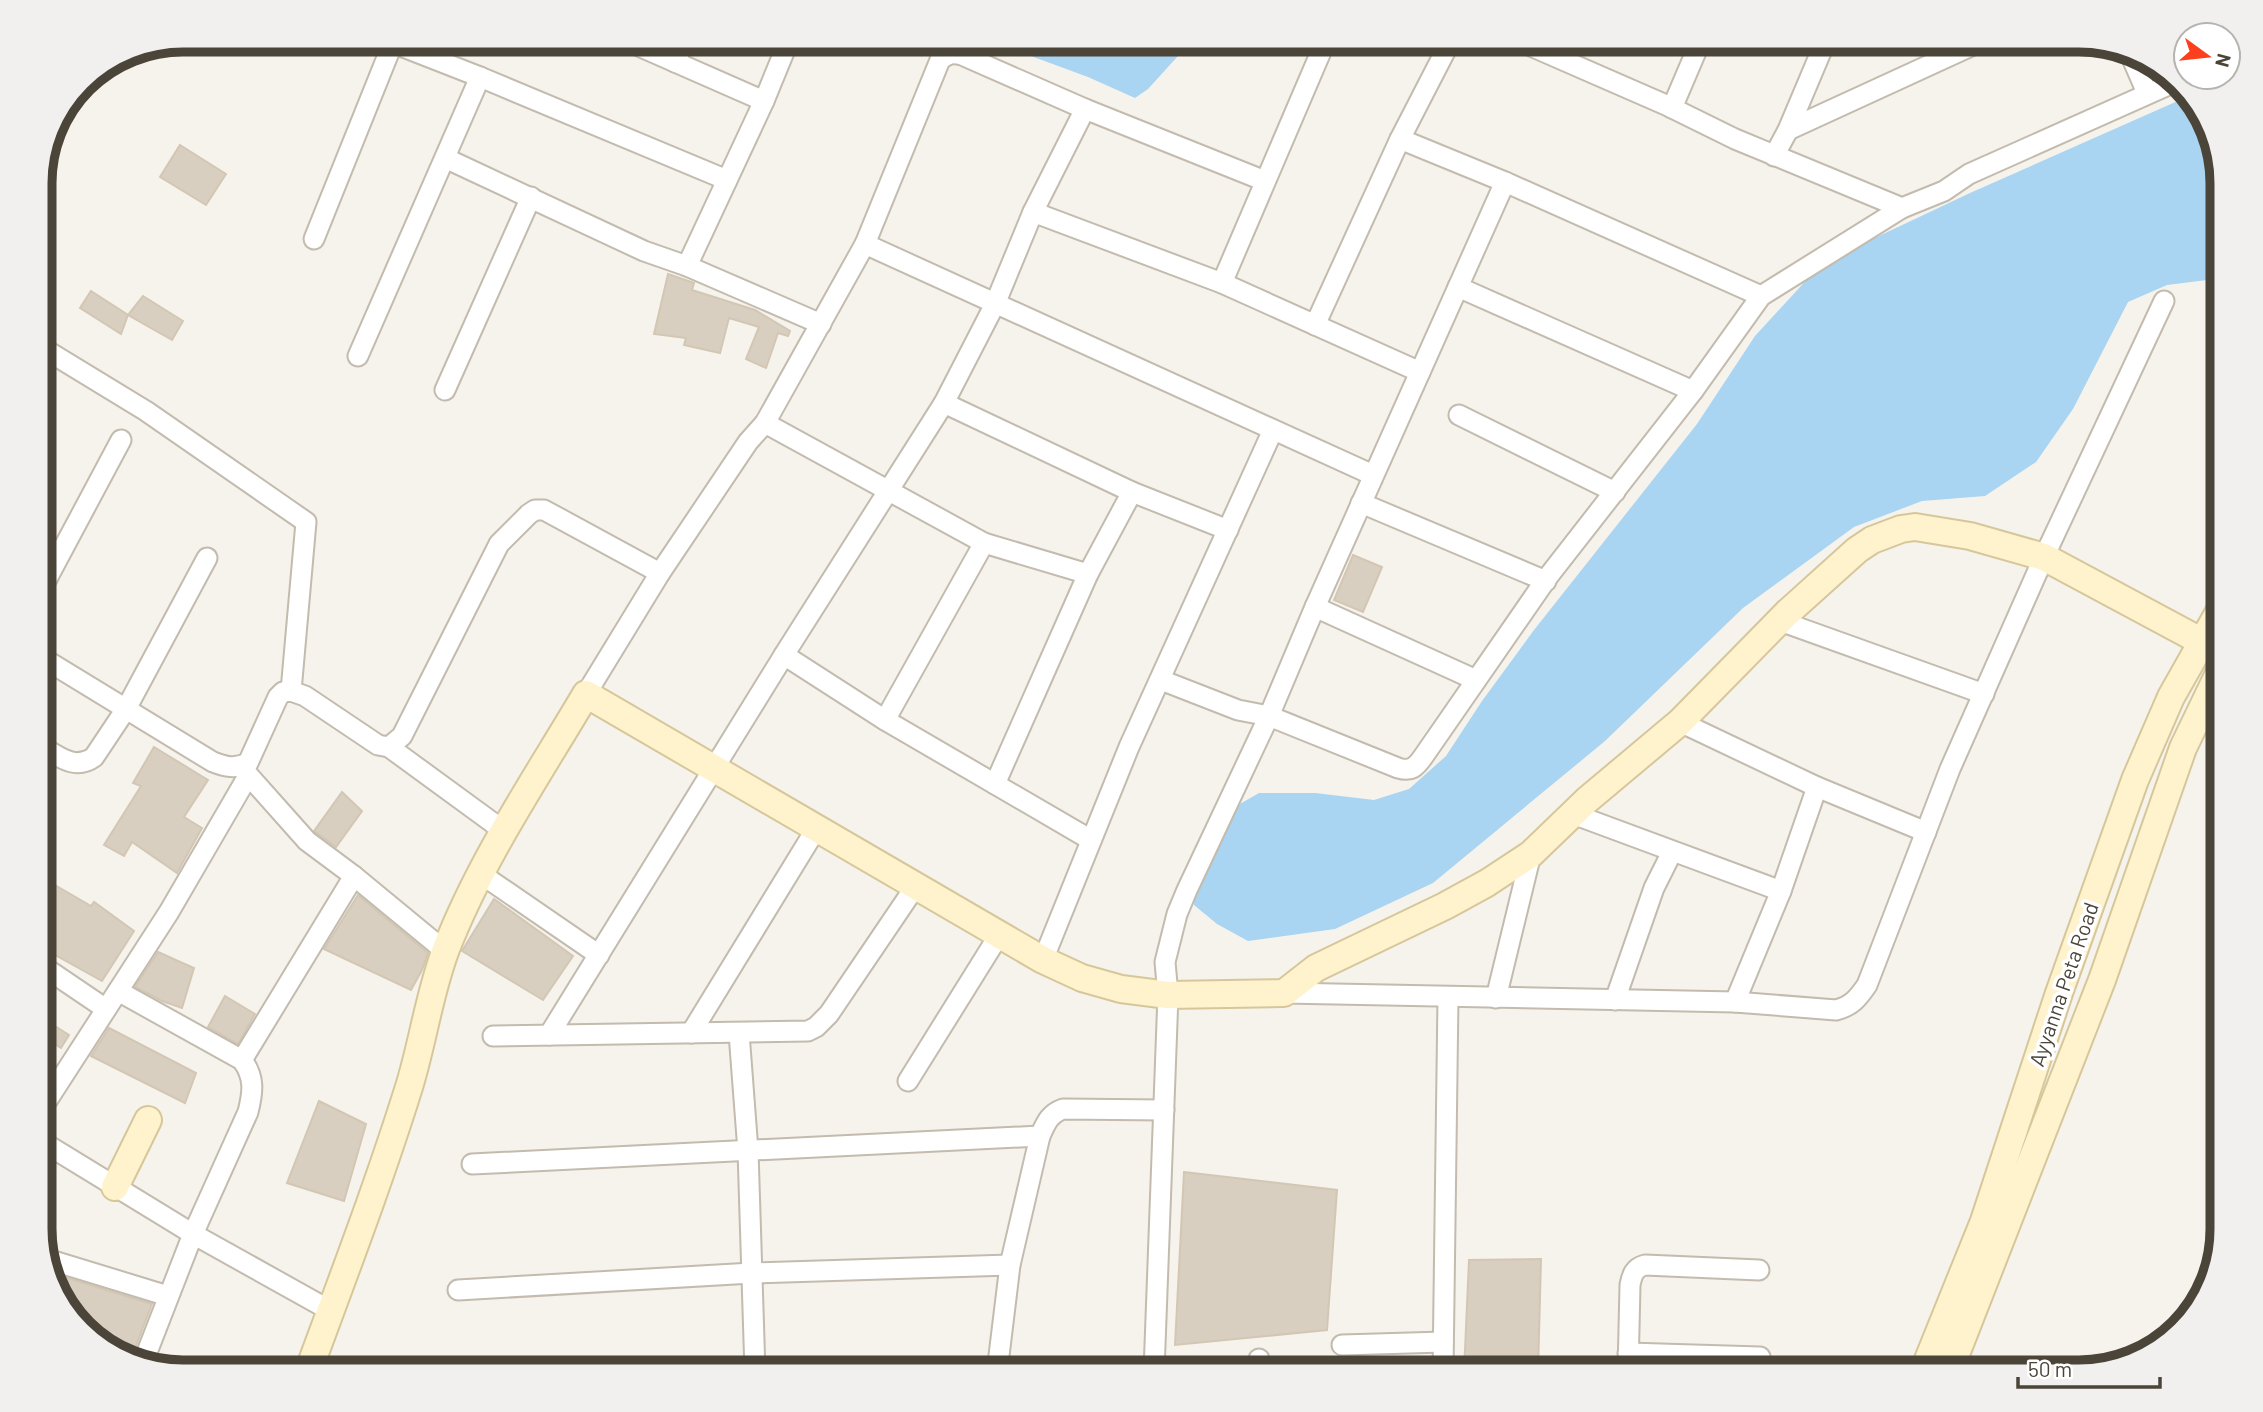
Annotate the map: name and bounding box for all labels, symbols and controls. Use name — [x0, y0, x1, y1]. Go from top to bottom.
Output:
north arrow — [2172, 21, 2242, 91]
text: N — [2211, 51, 2237, 70]
street label: Ayyanna Peta Road — [2023, 899, 2103, 1069]
scale bar — [2018, 1346, 2160, 1390]
text: 50 m — [2028, 1356, 2072, 1381]

